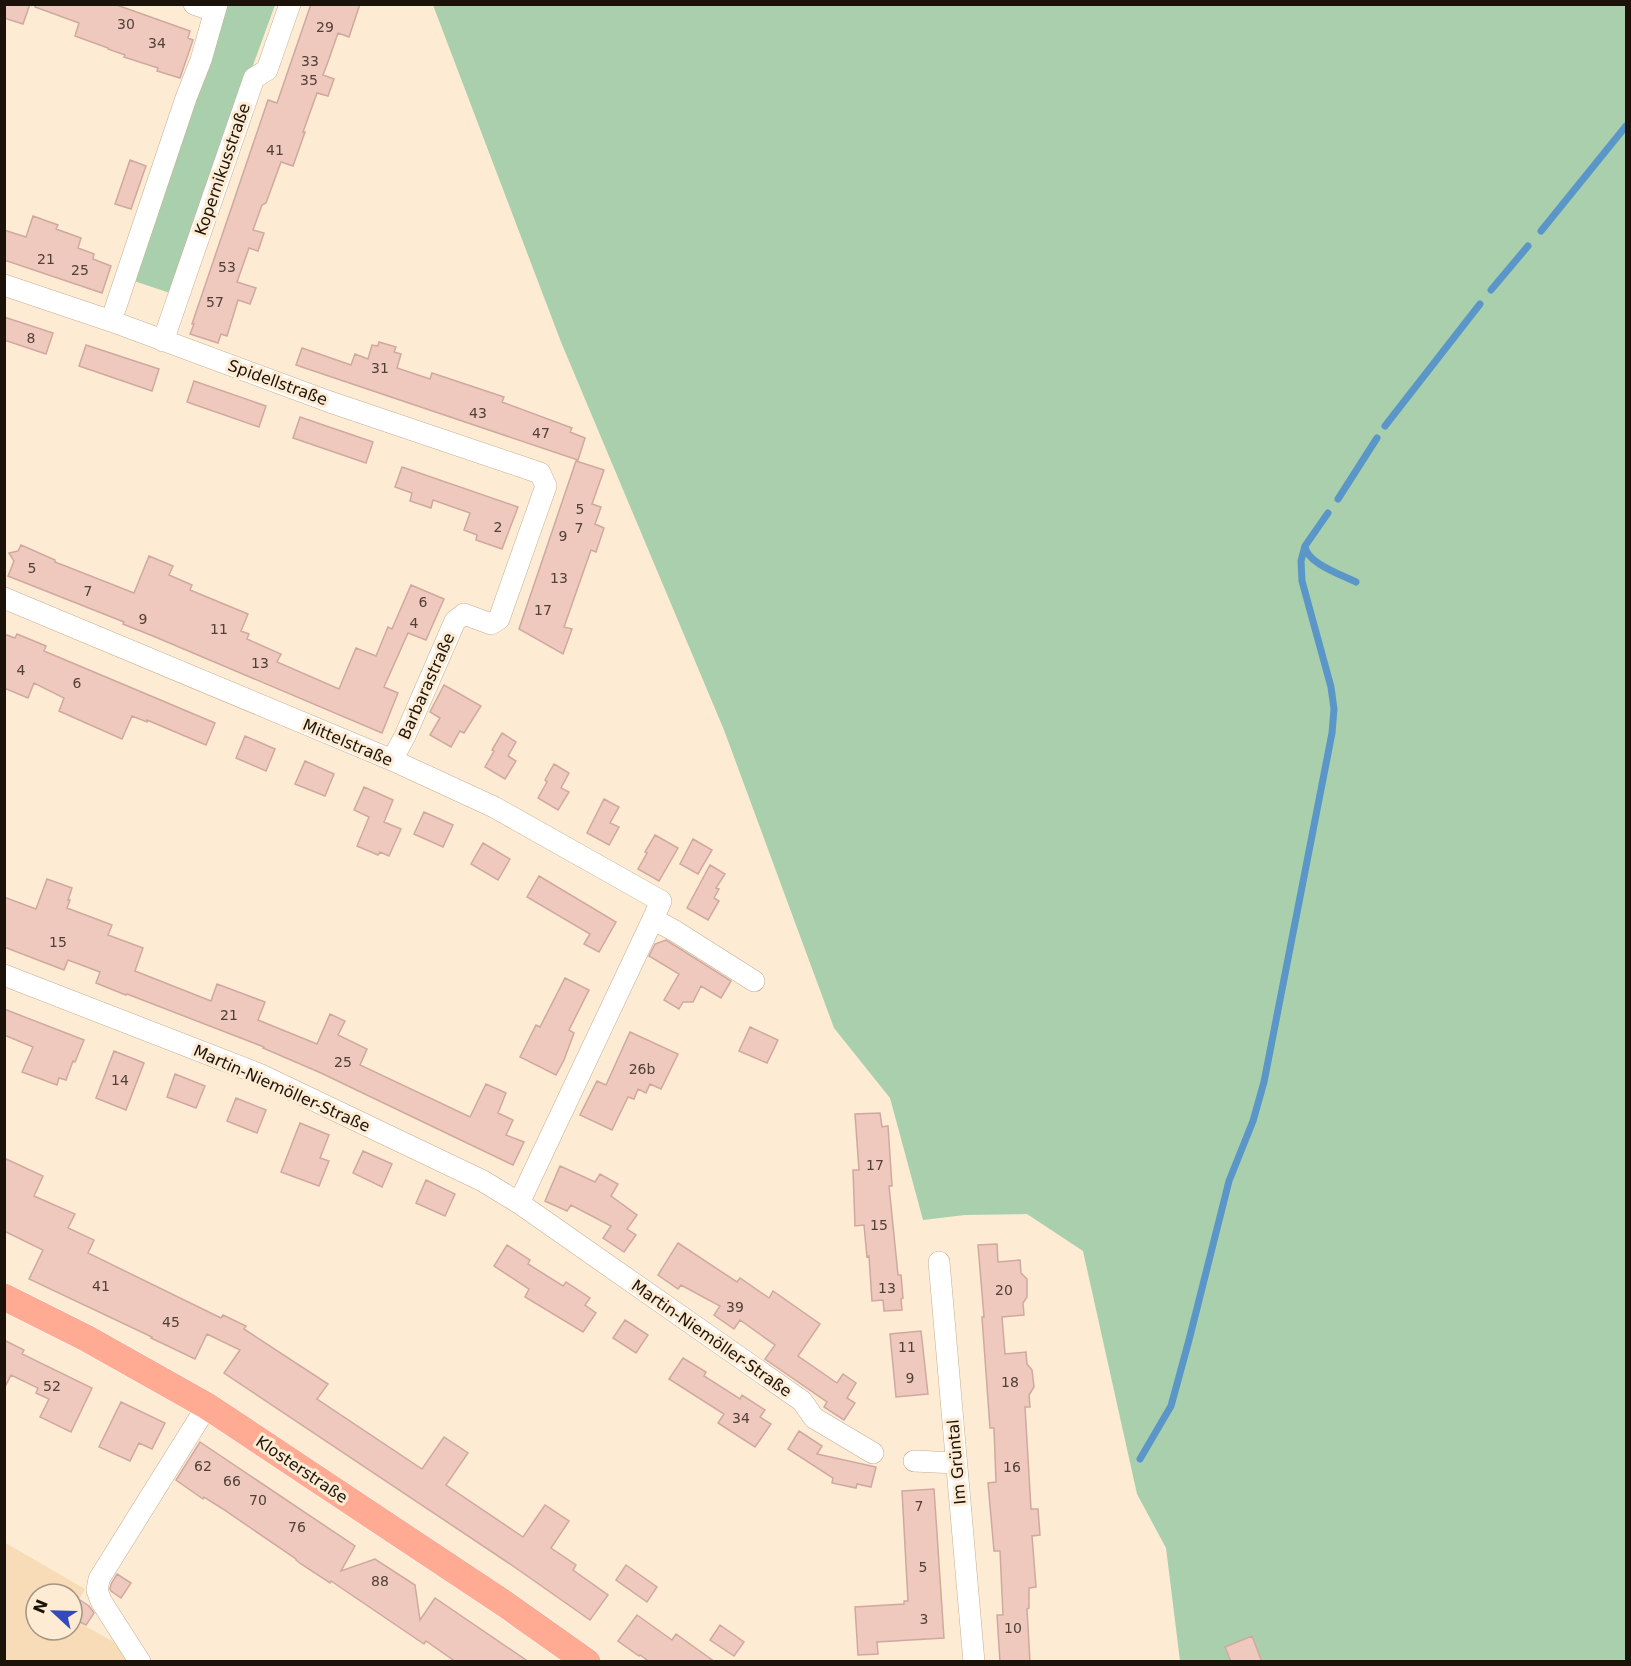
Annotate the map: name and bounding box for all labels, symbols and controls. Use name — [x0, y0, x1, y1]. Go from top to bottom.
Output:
house number: 30 — [117, 16, 135, 32]
house number: 29 — [316, 19, 334, 35]
house number: 34 — [148, 35, 166, 51]
house number: 33 — [301, 53, 319, 69]
house number: 35 — [300, 72, 318, 88]
street label: Kopernikusstraße — [191, 101, 254, 238]
house number: 41 — [266, 142, 284, 158]
house number: 21 — [37, 251, 55, 267]
house number: 53 — [218, 259, 236, 275]
house number: 25 — [71, 262, 89, 278]
house number: 57 — [206, 294, 224, 310]
house number: 8 — [27, 330, 35, 346]
street label: Spidellstraße — [225, 356, 330, 409]
house number: 31 — [371, 360, 389, 376]
house number: 43 — [469, 405, 487, 421]
house number: 47 — [532, 425, 550, 441]
house number: 5 — [576, 501, 584, 517]
house number: 2 — [494, 519, 502, 535]
house number: 7 — [575, 520, 583, 536]
house number: 9 — [559, 528, 567, 544]
house number: 5 — [28, 560, 36, 576]
house number: 13 — [550, 570, 568, 586]
house number: 7 — [84, 583, 92, 599]
house number: 6 — [419, 594, 428, 610]
house number: 17 — [534, 602, 552, 618]
house number: 9 — [139, 611, 147, 627]
house number: 4 — [410, 615, 419, 631]
house number: 11 — [210, 621, 228, 637]
street label: Barbarastraße — [394, 630, 458, 742]
house number: 13 — [251, 655, 269, 671]
house number: 4 — [17, 662, 26, 678]
house number: 6 — [73, 675, 82, 691]
street label: Mittelstraße — [300, 715, 396, 770]
house number: 15 — [49, 934, 67, 950]
house number: 21 — [220, 1007, 238, 1023]
street label: Martin-Niemöller-Straße — [191, 1041, 373, 1136]
house number: 25 — [334, 1054, 352, 1070]
house number: 26b — [629, 1061, 655, 1077]
house number: 14 — [111, 1072, 129, 1088]
house number: 17 — [866, 1157, 884, 1173]
house number: 15 — [870, 1217, 888, 1233]
street label: Martin-Niemöller-Straße — [628, 1276, 795, 1401]
house number: 41 — [92, 1278, 110, 1294]
house number: 13 — [878, 1280, 896, 1296]
house number: 20 — [995, 1282, 1013, 1298]
house number: 39 — [726, 1299, 744, 1315]
house number: 45 — [162, 1314, 180, 1330]
house number: 11 — [898, 1339, 916, 1355]
house number: 9 — [906, 1370, 914, 1386]
house number: 18 — [1001, 1374, 1019, 1390]
house number: 52 — [43, 1378, 61, 1394]
house number: 34 — [732, 1410, 750, 1426]
street label: Im Grüntal — [943, 1419, 970, 1505]
street label: Klosterstraße — [252, 1432, 351, 1507]
house number: 62 — [194, 1458, 212, 1474]
house number: 16 — [1003, 1459, 1021, 1475]
house number: 66 — [223, 1473, 241, 1489]
house number: 70 — [249, 1492, 267, 1508]
house number: 7 — [915, 1498, 923, 1514]
house number: 76 — [288, 1519, 306, 1535]
house number: 5 — [919, 1559, 927, 1575]
house number: 88 — [371, 1573, 389, 1589]
north arrow — [24, 1582, 84, 1642]
text: N — [29, 1597, 52, 1616]
house number: 3 — [920, 1611, 928, 1627]
house number: 10 — [1004, 1620, 1022, 1636]

